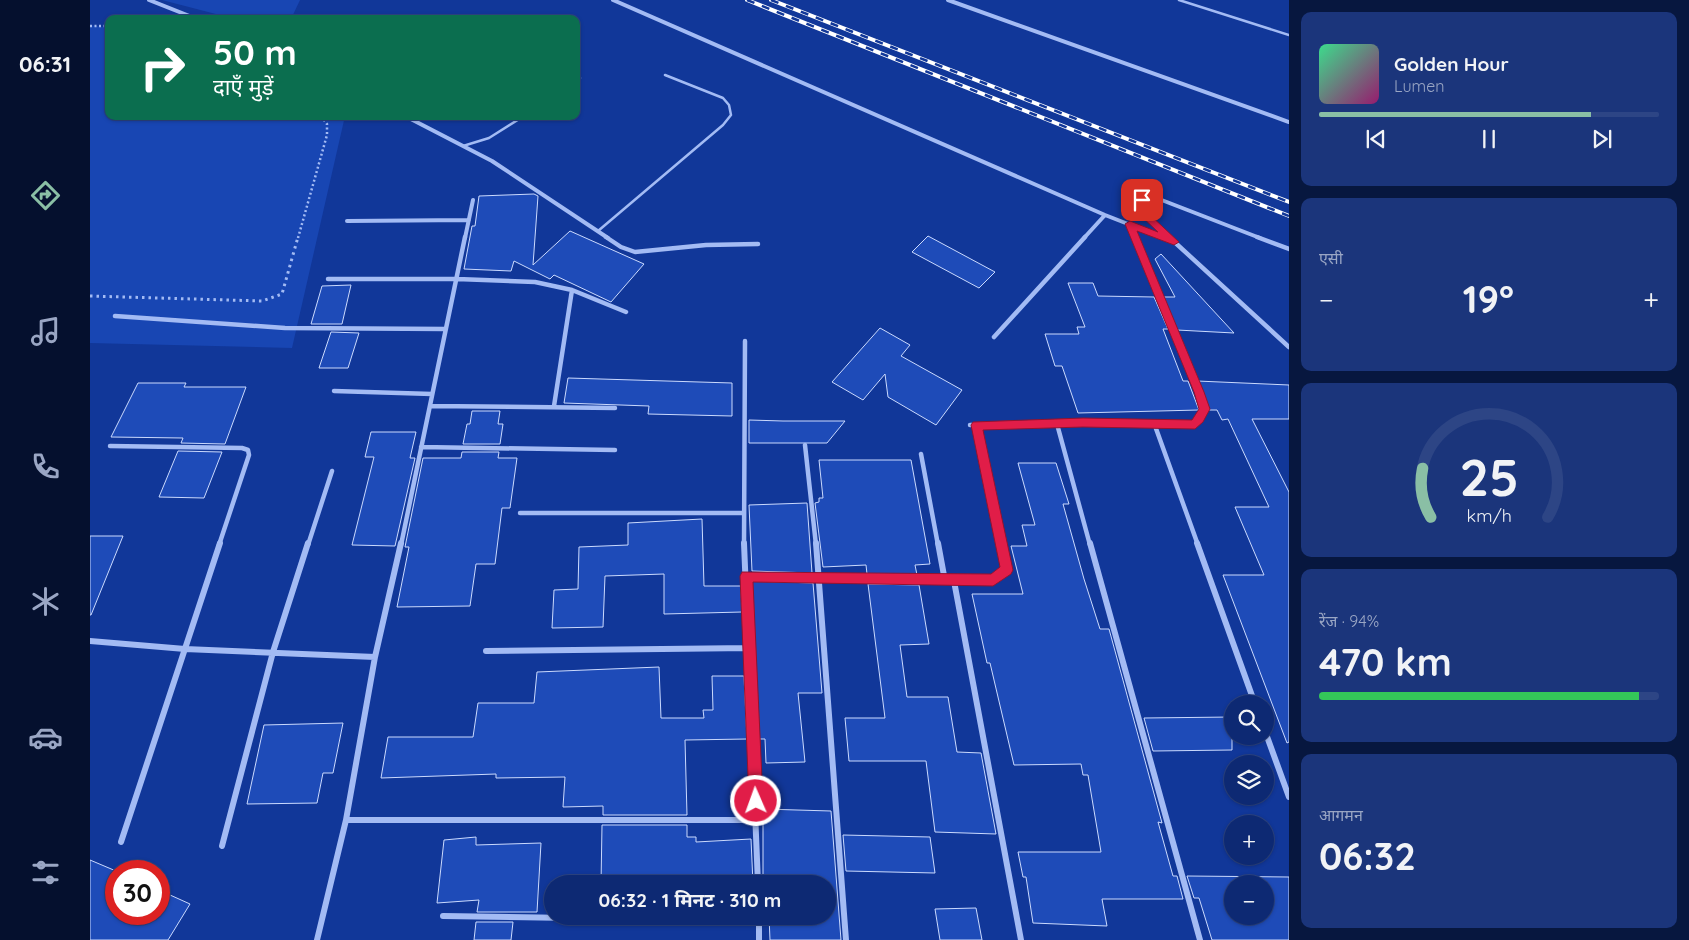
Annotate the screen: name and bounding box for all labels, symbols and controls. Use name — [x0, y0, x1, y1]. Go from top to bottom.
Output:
text: 50 m — [213, 30, 297, 74]
icon: right — [130, 35, 195, 100]
text: 06:31 — [19, 50, 71, 78]
text: Golden Hour — [1394, 52, 1509, 76]
text: दाएँ मुड़ें — [213, 73, 273, 101]
text: Lumen — [1394, 76, 1445, 96]
icon: previous — [1362, 125, 1390, 153]
icon: pause — [1475, 125, 1503, 153]
icon: next — [1588, 125, 1616, 153]
icon: directions — [28, 178, 63, 213]
pin — [1121, 179, 1163, 221]
icon: arrive — [1128, 186, 1156, 214]
text: एसी — [1319, 248, 1343, 268]
text: 19° — [1463, 275, 1514, 323]
text: − — [1319, 282, 1334, 317]
text: + — [1643, 282, 1659, 317]
icon: music — [28, 314, 63, 349]
text: 25 — [1459, 444, 1519, 509]
icon: phone — [28, 449, 63, 484]
text: km/h — [1466, 504, 1512, 526]
icon: climate — [28, 584, 63, 619]
text: रेंज · 94% — [1319, 611, 1379, 631]
text: 470 km — [1319, 638, 1452, 686]
map controls — [1224, 695, 1274, 925]
button: search — [1224, 695, 1274, 745]
icon: car — [28, 720, 63, 755]
button: layers — [1224, 755, 1274, 805]
position arrow — [729, 774, 781, 826]
text: आगमन — [1319, 805, 1363, 825]
button: + — [1224, 815, 1274, 865]
text: 06:32 — [1319, 832, 1416, 880]
icon: filters — [28, 855, 63, 890]
speed limit sign: 30 — [105, 860, 170, 925]
button: − — [1224, 875, 1274, 925]
text: 06:32 · 1 मिनट · 310 m — [599, 888, 781, 912]

